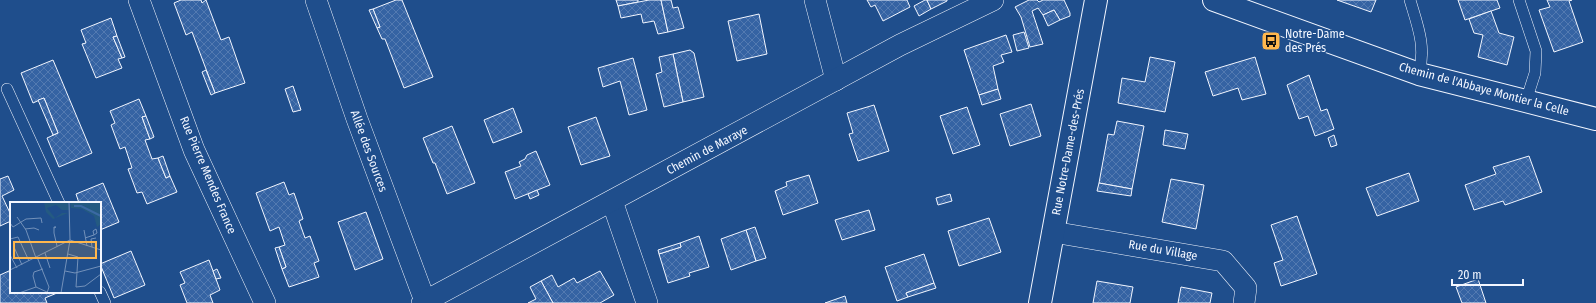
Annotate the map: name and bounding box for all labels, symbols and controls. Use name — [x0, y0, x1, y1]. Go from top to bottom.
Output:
place label: Notre-Dame des Prés — [1285, 27, 1345, 55]
bus stop icon: Notre-Dame des Prés — [1260, 30, 1282, 52]
street label: Chemin de l'Abbaye Montier la Celle — [1397, 60, 1571, 118]
street label: Rue Notre-Dame-des-Prés — [1049, 88, 1087, 216]
street label: Allée des Sources — [348, 108, 390, 194]
street label: Rue Pierre Mendes France — [177, 114, 239, 236]
street label: Chemin de Maraye — [664, 123, 750, 177]
inset map — [10, 202, 101, 293]
street label: Rue du Village — [1127, 237, 1199, 263]
scale bar — [1452, 261, 1523, 287]
text: 20 m — [1458, 268, 1482, 282]

